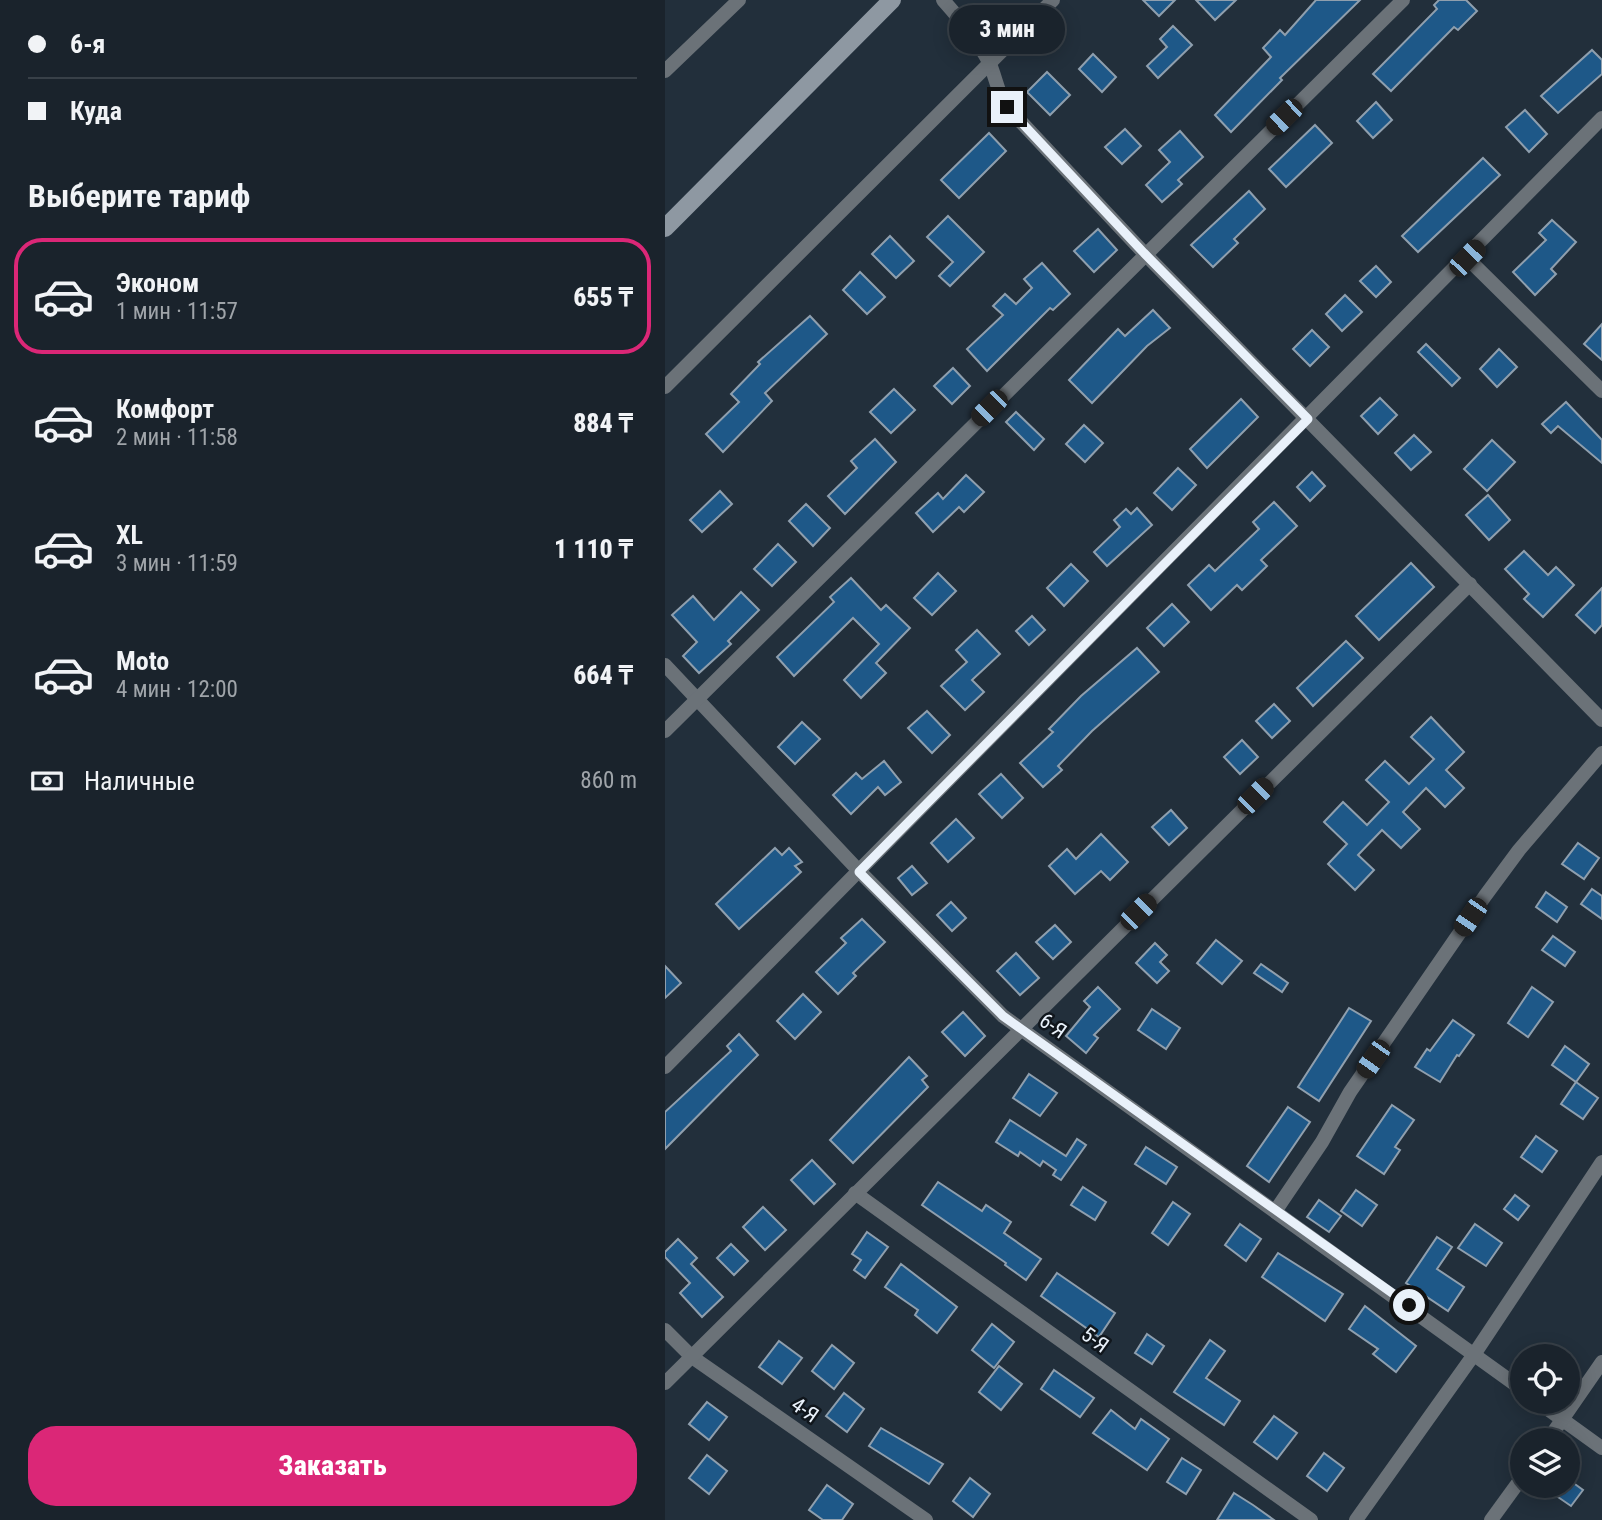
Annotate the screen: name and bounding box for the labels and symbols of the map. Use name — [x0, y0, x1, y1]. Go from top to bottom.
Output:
callout: 3 мин — [949, 6, 1065, 55]
route end — [991, 91, 1023, 123]
car — [1262, 95, 1307, 139]
car — [1445, 236, 1490, 280]
car — [967, 386, 1012, 430]
car — [1233, 774, 1278, 818]
car — [1116, 890, 1161, 934]
car — [1450, 894, 1491, 940]
street label: 6-Я — [1035, 1008, 1071, 1044]
car — [1353, 1036, 1394, 1082]
route start — [1393, 1289, 1425, 1321]
street label: 5-Я — [1077, 1322, 1113, 1358]
street label: 4-Я — [787, 1392, 823, 1428]

